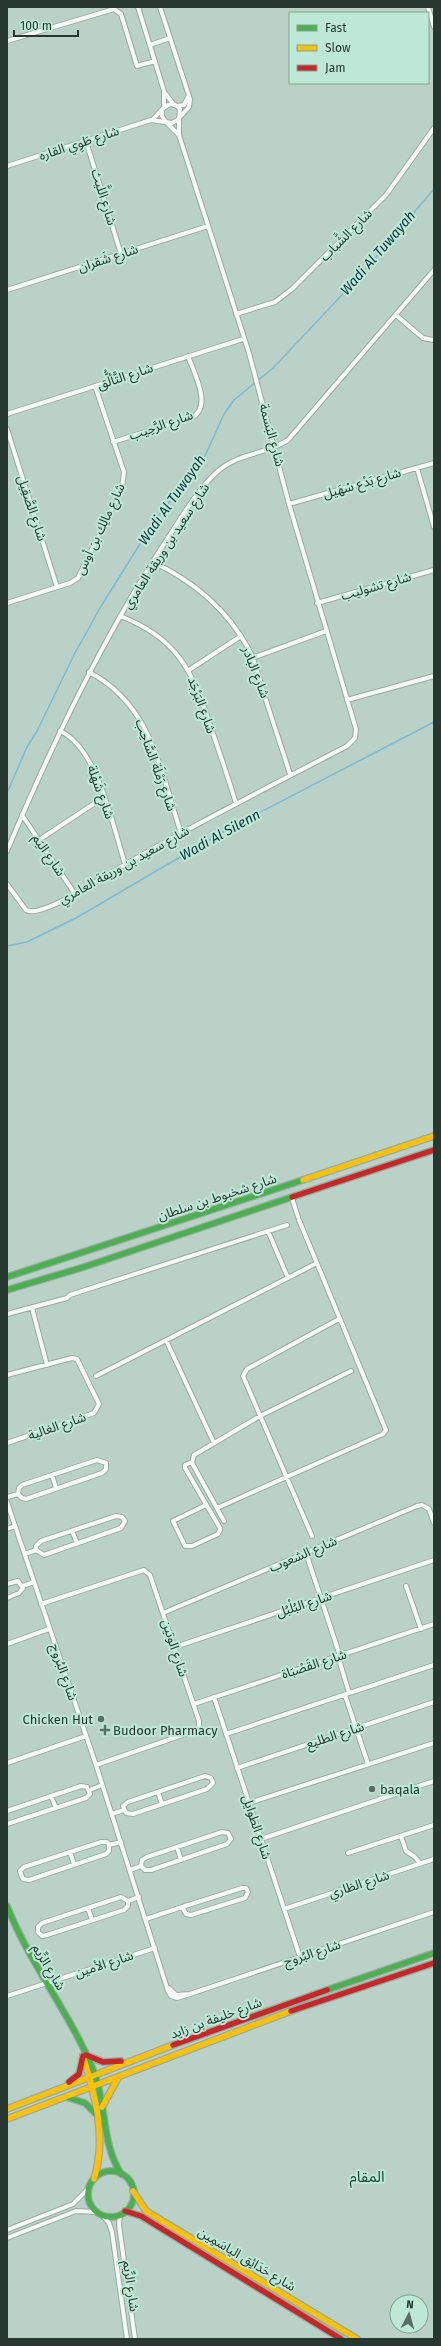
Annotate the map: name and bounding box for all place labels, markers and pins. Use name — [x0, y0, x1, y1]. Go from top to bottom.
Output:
place label: Chicken Hut — [23, 1712, 93, 1727]
marker: Chicken Hut — [96, 1714, 106, 1724]
place label: Budoor Pharmacy — [113, 1723, 218, 1738]
marker: Budoor Pharmacy — [100, 1725, 110, 1735]
place label: baqala — [380, 1782, 420, 1797]
marker: baqala — [367, 1784, 377, 1794]

